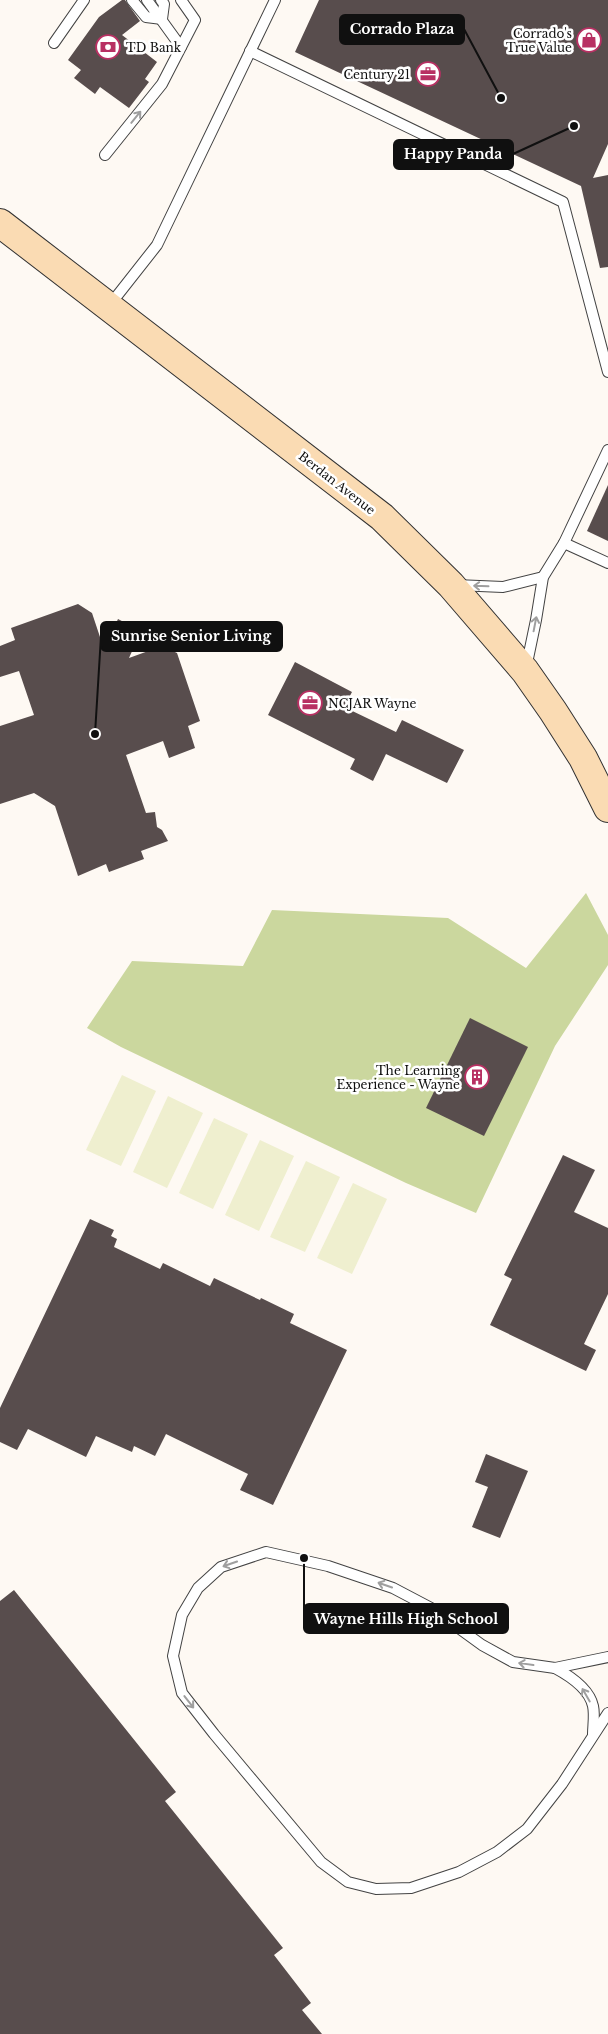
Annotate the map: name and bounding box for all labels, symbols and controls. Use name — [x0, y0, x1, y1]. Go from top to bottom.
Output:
callout: Corrado Plaza — [340, 15, 464, 44]
text: Corrado Plaza — [350, 20, 454, 38]
place label: Corrado's True Value — [506, 26, 572, 55]
shop icon: Corrado's True Value — [576, 27, 602, 53]
bank icon: TD Bank — [95, 34, 121, 60]
place label: TD Bank — [126, 40, 182, 55]
office icon: Century 21 — [415, 61, 441, 87]
place label: Century 21 — [343, 67, 410, 82]
one-way arrow — [130, 111, 141, 124]
callout: Happy Panda — [394, 140, 513, 169]
text: Happy Panda — [404, 145, 502, 163]
street label: Berdan Avenue — [296, 448, 378, 518]
one-way arrow — [473, 581, 489, 591]
one-way arrow — [531, 617, 541, 633]
callout: Sunrise Senior Living — [101, 622, 282, 651]
text: Sunrise Senior Living — [111, 627, 272, 645]
office icon: NCJAR Wayne — [297, 690, 323, 716]
place label: NCJAR Wayne — [328, 696, 417, 711]
place label: The Learning Experience - Wayne — [336, 1063, 461, 1092]
building icon: The Learning Experience - Wayne — [464, 1064, 490, 1090]
one-way arrow — [222, 1560, 238, 1570]
one-way arrow — [378, 1580, 394, 1589]
callout: Wayne Hills High School — [304, 1604, 508, 1633]
text: Wayne Hills High School — [313, 1610, 498, 1628]
one-way arrow — [518, 1659, 534, 1669]
one-way arrow — [581, 1688, 591, 1702]
one-way arrow — [184, 1695, 195, 1708]

